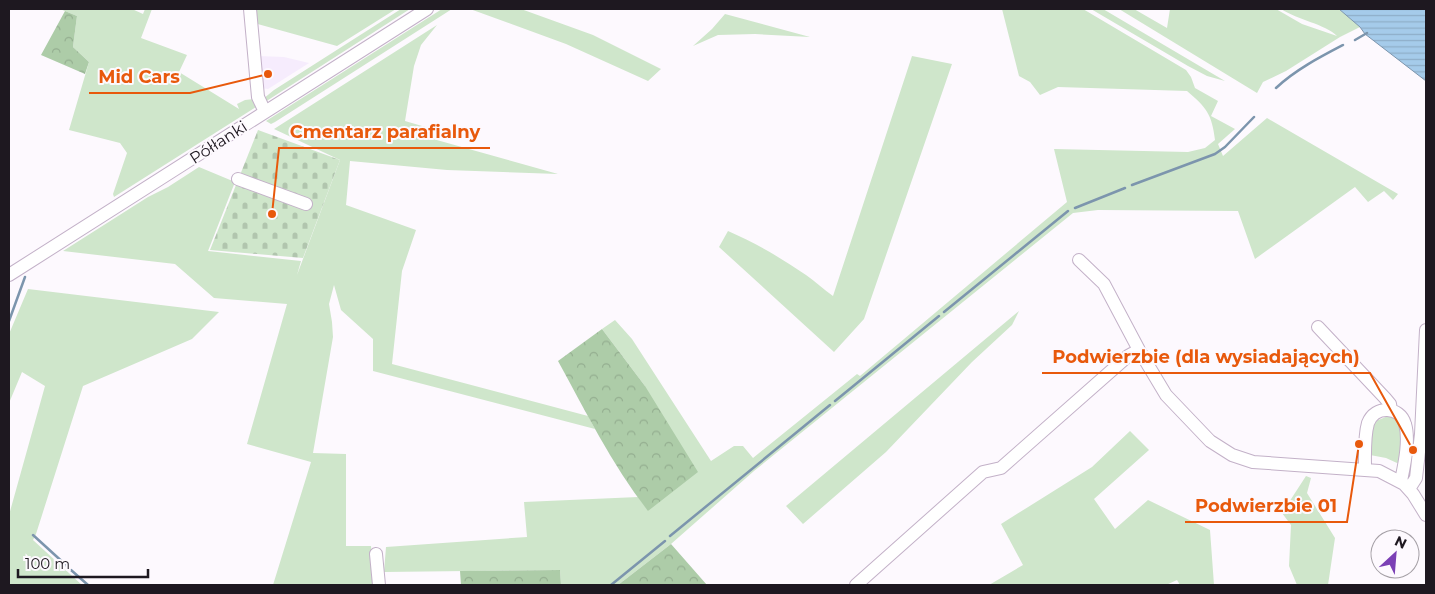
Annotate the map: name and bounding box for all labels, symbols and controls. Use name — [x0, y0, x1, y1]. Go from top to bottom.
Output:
callout: Mid Cars — [89, 60, 190, 93]
text: Mid Cars — [98, 66, 180, 88]
callout: Cmentarz parafialny — [279, 115, 490, 148]
street label: Półłanki — [186, 117, 250, 168]
text: Cmentarz parafialny — [290, 121, 481, 143]
callout: Podwierzbie (dla wysiadających) — [1042, 340, 1370, 373]
text: Podwierzbie (dla wysiadających) — [1052, 346, 1360, 368]
callout: Podwierzbie 01 — [1185, 489, 1347, 522]
text: Podwierzbie 01 — [1195, 495, 1337, 517]
north arrow — [1370, 529, 1420, 579]
text: N — [1392, 532, 1410, 553]
scale bar — [18, 546, 148, 578]
text: 100 m — [25, 554, 70, 573]

